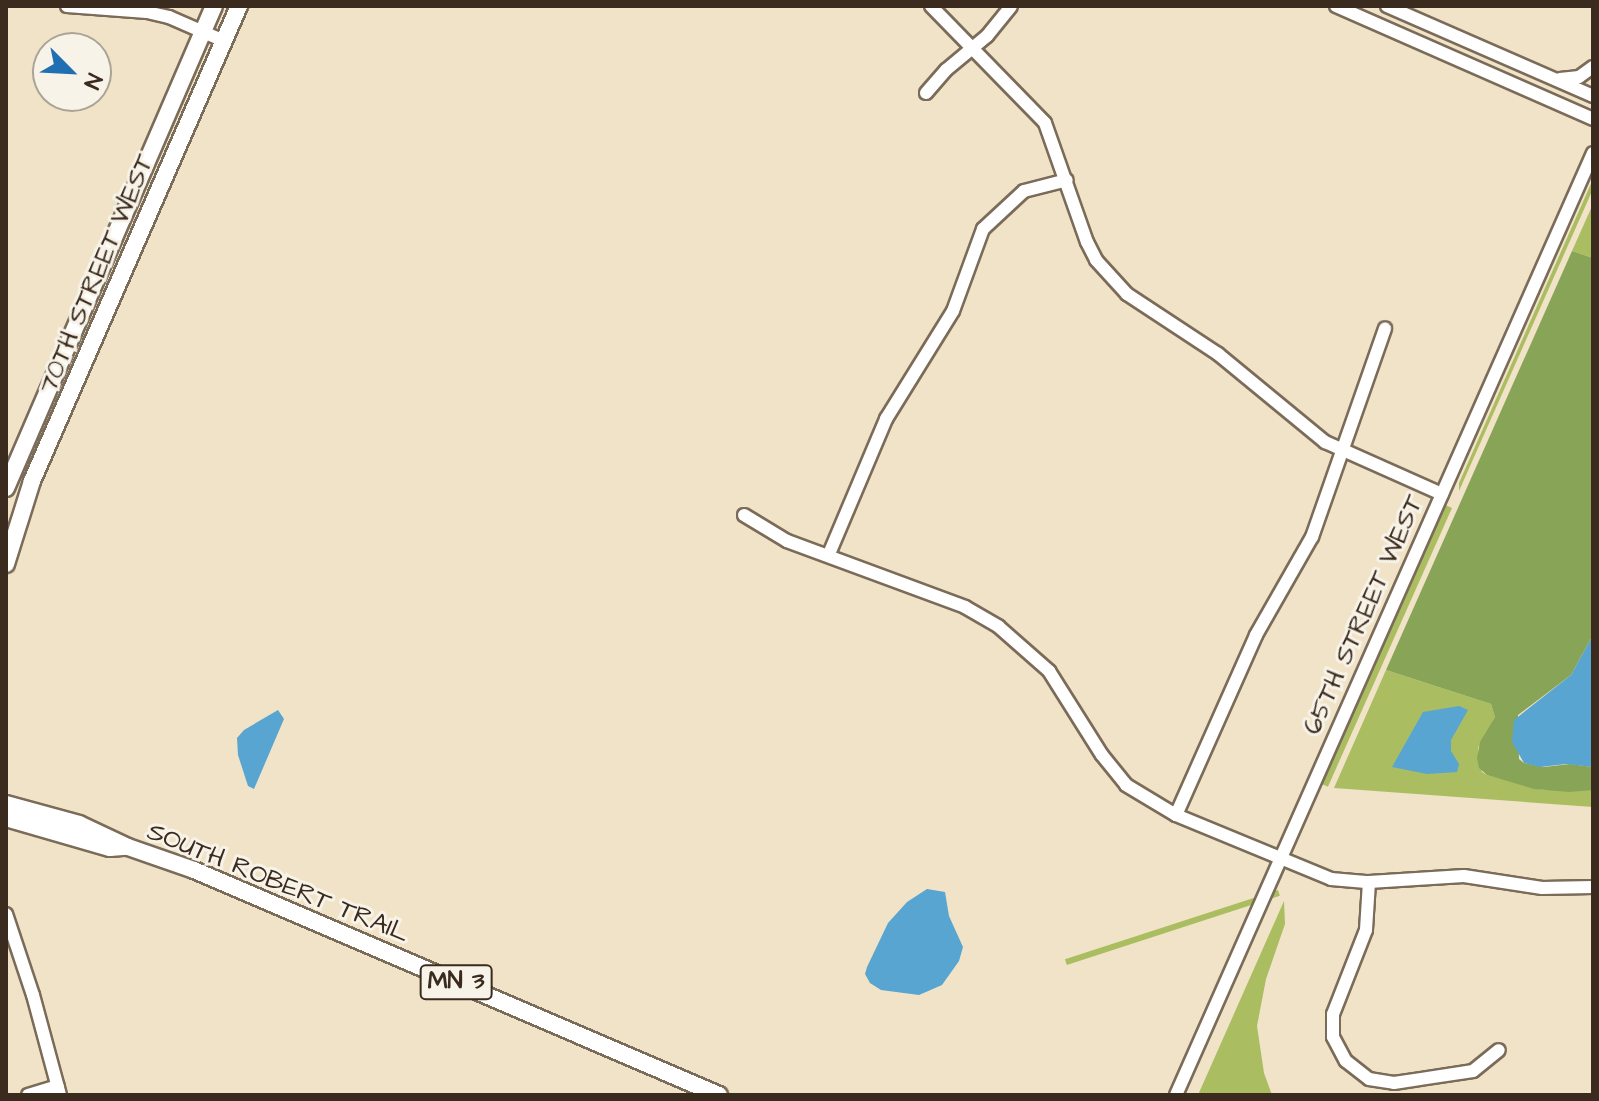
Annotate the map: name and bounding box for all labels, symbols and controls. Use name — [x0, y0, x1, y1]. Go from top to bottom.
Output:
north arrow — [32, 32, 112, 112]
text: N — [76, 69, 110, 94]
street label: 70TH STREET WEST — [33, 150, 161, 398]
street label: 65TH STREET WEST — [1297, 491, 1431, 739]
street label: SOUTH ROBERT TRAIL — [143, 816, 413, 950]
road number: MN 3 — [418, 962, 494, 1002]

